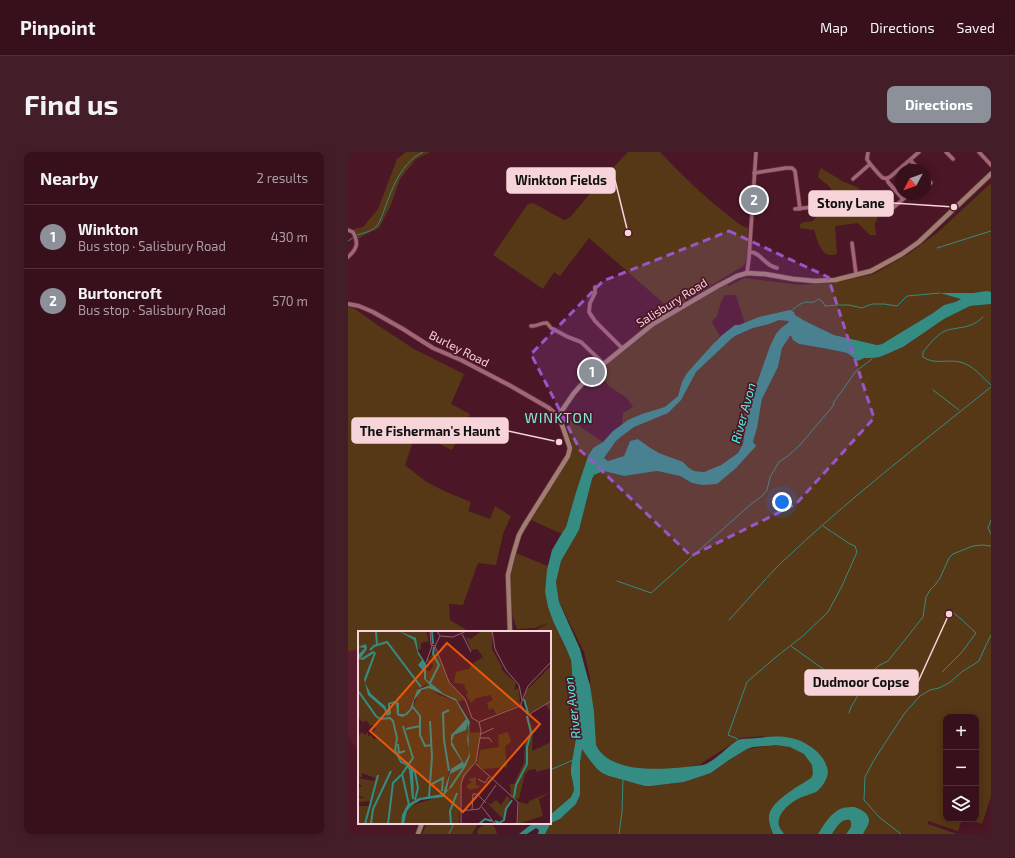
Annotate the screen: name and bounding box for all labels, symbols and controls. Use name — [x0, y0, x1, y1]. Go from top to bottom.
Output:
text: Pinpoint — [20, 16, 95, 39]
text: Map — [820, 19, 848, 36]
text: Directions — [870, 19, 935, 36]
text: Saved — [957, 19, 995, 36]
button: Directions — [887, 86, 991, 123]
text: Find us — [24, 87, 118, 121]
north arrow — [895, 164, 931, 200]
text: Nearby — [40, 168, 98, 188]
callout: Winkton Fields — [507, 168, 615, 193]
text: 2 results — [256, 170, 308, 186]
text: Winkton Fields — [515, 172, 607, 188]
pin: 2 — [741, 185, 767, 215]
callout: Stony Lane — [809, 191, 893, 216]
text: Stony Lane — [817, 195, 885, 211]
text: Winkton — [78, 220, 138, 238]
text: 1 — [50, 229, 56, 245]
text: 430 m — [271, 229, 308, 245]
text: Bus stop · Salisbury Road — [78, 238, 226, 254]
street label: Salisbury Road — [633, 275, 709, 330]
text: Burtoncroft — [78, 284, 162, 302]
text: 2 — [49, 293, 57, 309]
text: 570 m — [272, 293, 308, 309]
text: Bus stop · Salisbury Road — [78, 302, 226, 318]
street label: Burley Road — [427, 327, 492, 369]
pin: 1 — [579, 357, 605, 387]
water label: River Avon — [727, 381, 759, 445]
district label: WINKTON — [524, 409, 594, 426]
callout: The Fisherman's Haunt — [352, 418, 508, 443]
text: The Fisherman's Haunt — [360, 423, 501, 439]
your location — [772, 492, 792, 512]
inset map — [358, 631, 551, 824]
callout: Dudmoor Copse — [805, 670, 918, 695]
text: Dudmoor Copse — [813, 674, 909, 690]
water label: River Avon — [560, 676, 584, 740]
map controls — [943, 714, 979, 822]
button: + — [943, 714, 979, 750]
button: − — [943, 750, 979, 786]
button: layers — [943, 786, 979, 822]

